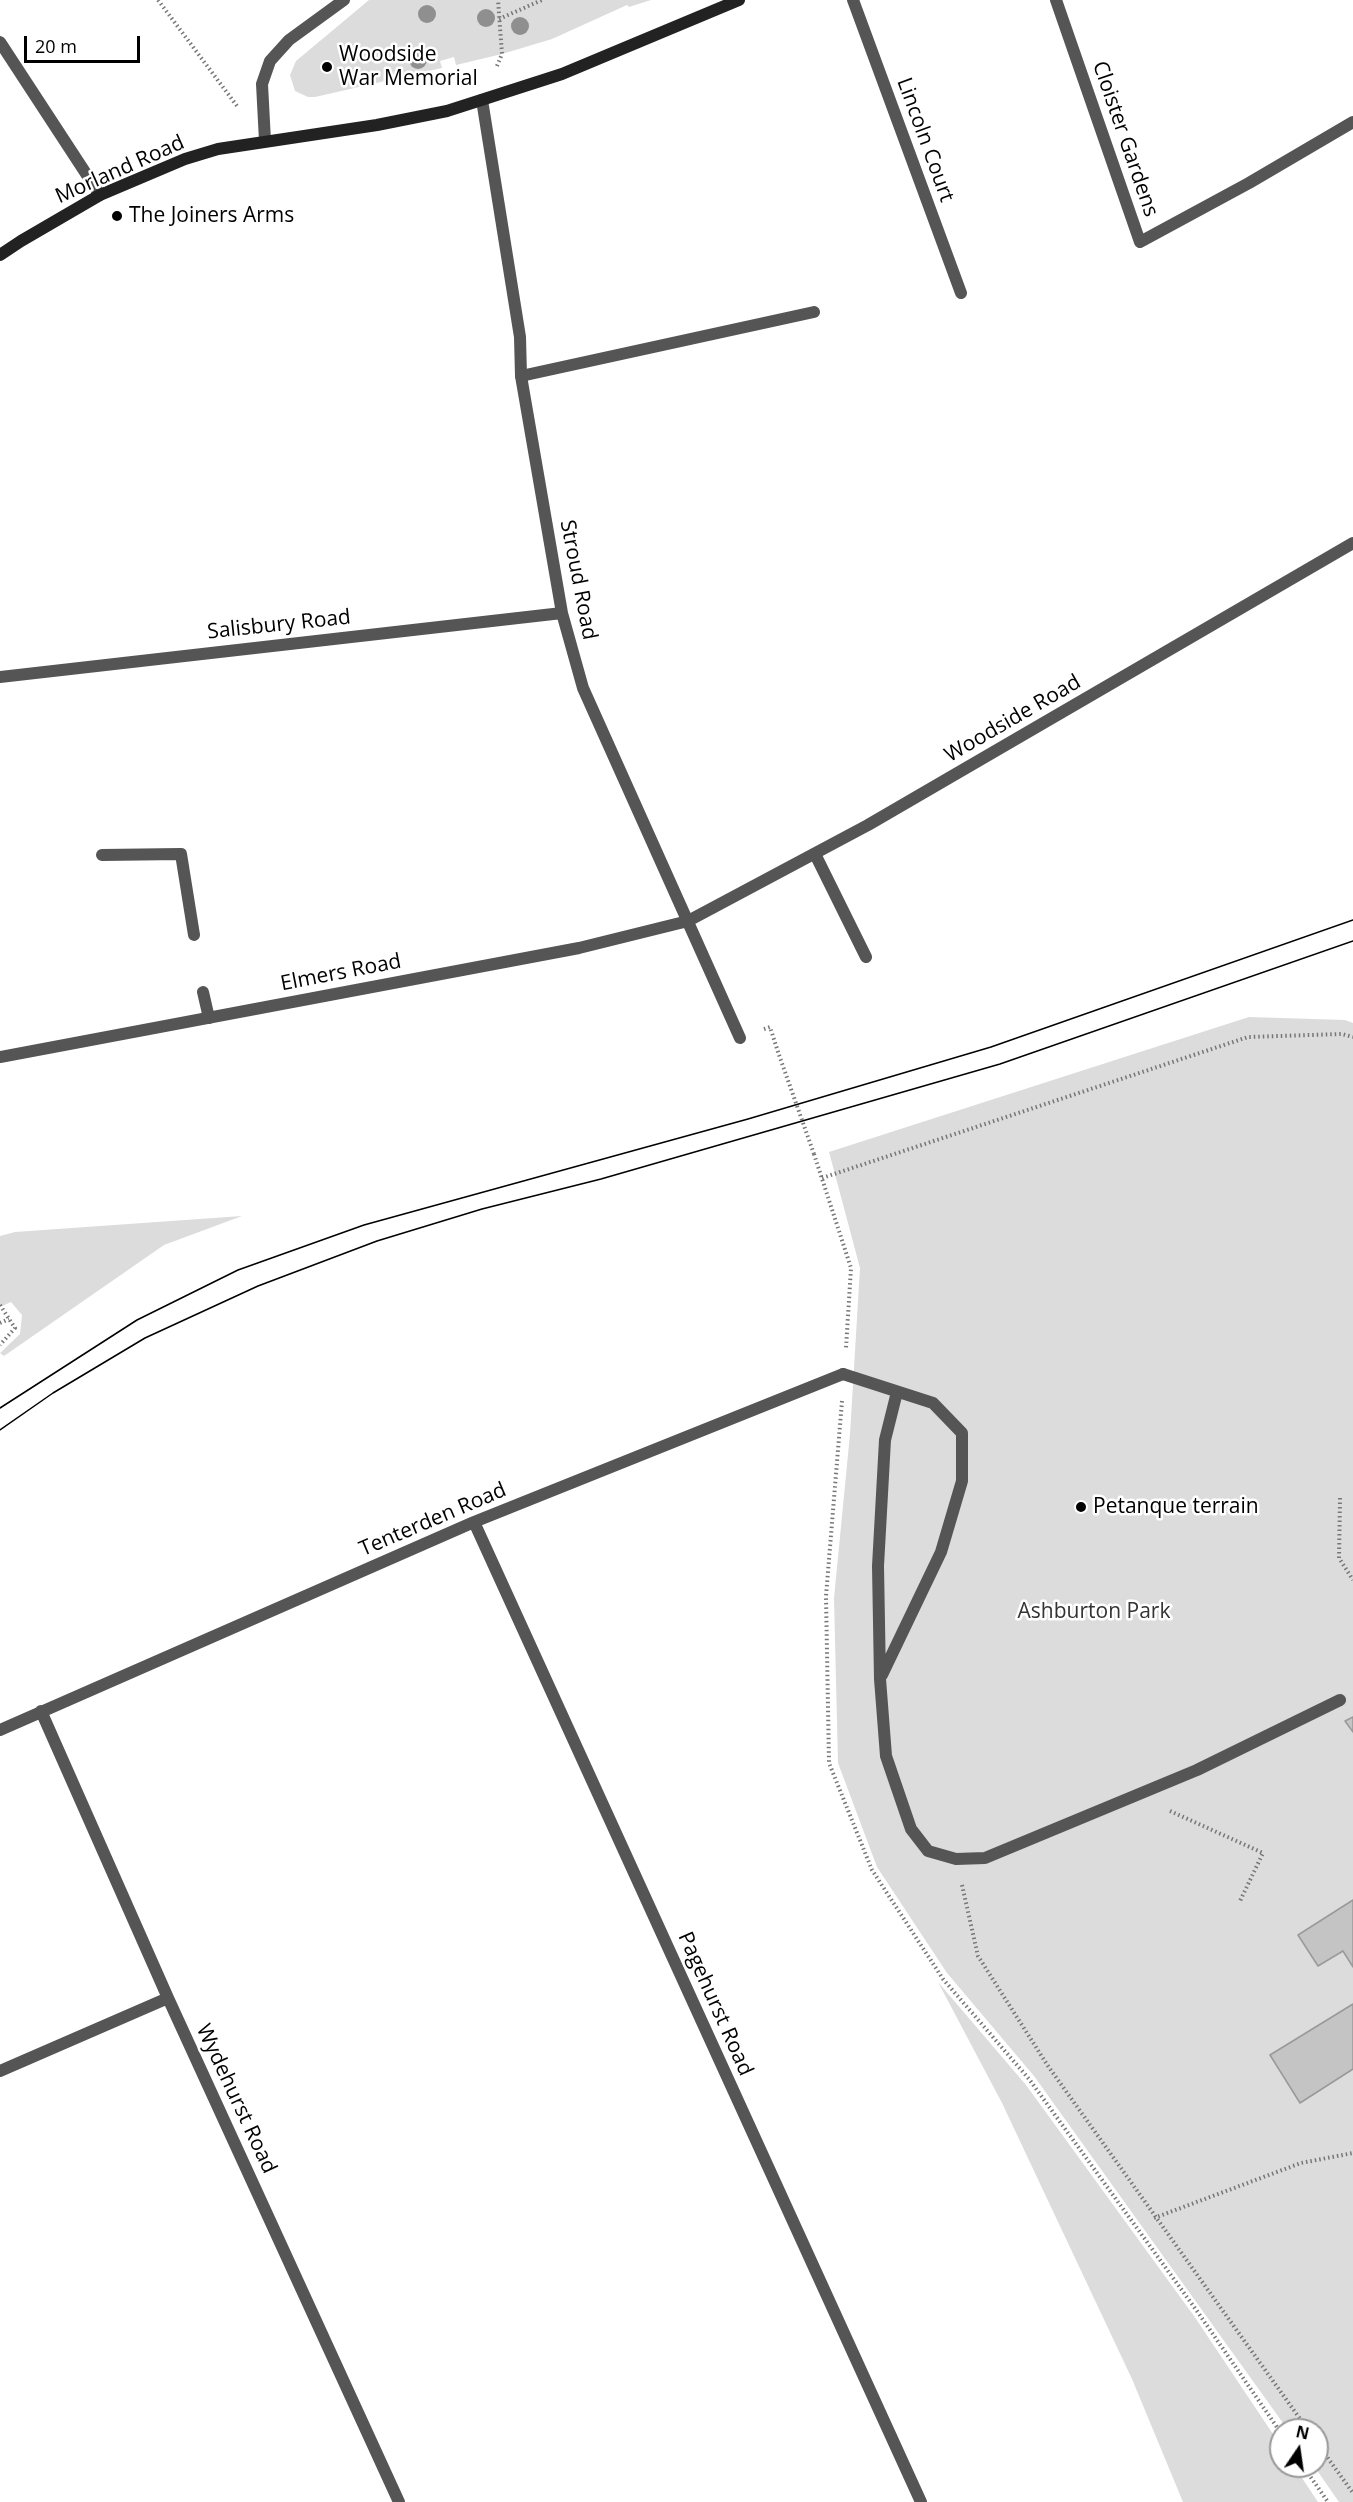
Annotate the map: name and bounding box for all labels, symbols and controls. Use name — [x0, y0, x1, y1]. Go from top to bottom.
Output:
scale bar — [27, 24, 142, 62]
text: 20 m — [35, 34, 77, 58]
place label: Woodside War Memorial — [339, 42, 478, 92]
street label: Cloister Gardens — [1087, 58, 1163, 220]
marker: Woodside War Memorial — [320, 60, 334, 74]
street label: Lincoln Court — [891, 74, 959, 206]
street label: Morland Road — [52, 130, 188, 210]
place label: The Joiners Arms — [129, 203, 294, 229]
marker: The Joiners Arms — [110, 209, 124, 223]
street label: Stroud Road — [554, 518, 602, 642]
street label: Salisbury Road — [206, 605, 352, 645]
street label: Woodside Road — [940, 670, 1086, 768]
street label: Elmers Road — [279, 949, 403, 997]
street label: Tenterden Road — [356, 1478, 510, 1562]
place label: Petanque terrain — [1093, 1494, 1259, 1520]
marker: Petanque terrain — [1074, 1500, 1088, 1514]
park label: Ashburton Park — [1018, 1599, 1170, 1625]
street label: Pagehurst Road — [672, 1928, 758, 2080]
street label: Wydehurst Road — [190, 2020, 282, 2178]
north arrow — [1269, 2418, 1329, 2478]
text: N — [1294, 2420, 1311, 2445]

